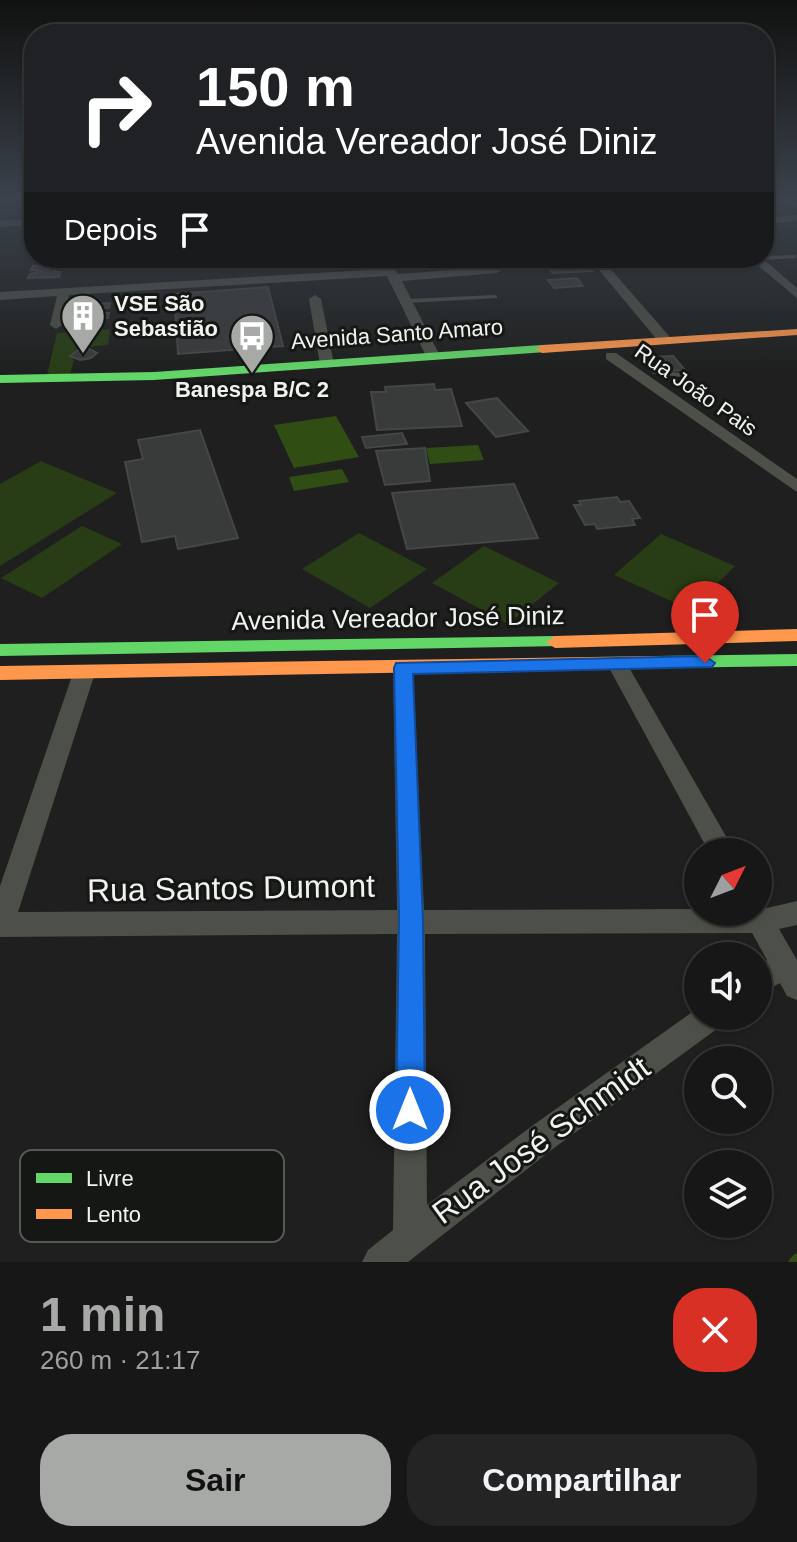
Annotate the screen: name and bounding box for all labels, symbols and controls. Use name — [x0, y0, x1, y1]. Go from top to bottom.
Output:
text: 150 m — [196, 55, 355, 118]
icon: right — [64, 56, 168, 160]
text: Avenida Vereador José Diniz — [196, 121, 658, 162]
icon: arrive — [173, 208, 217, 252]
text: Depois — [64, 213, 157, 246]
place label: VSE São Sebastião — [114, 291, 218, 341]
building icon: VSE São Sebastião — [59, 292, 107, 355]
bus stop icon: Banespa B/C 2 — [228, 312, 276, 375]
street label: Avenida Santo Amaro — [290, 314, 504, 354]
street label: Rua João Pais — [630, 339, 762, 441]
place label: Banespa B/C 2 — [175, 377, 329, 402]
pin — [671, 581, 739, 663]
icon: arrive — [683, 593, 727, 637]
street label: Avenida Vereador José Diniz — [231, 600, 565, 636]
north arrow — [684, 838, 772, 926]
map controls — [684, 838, 772, 1238]
street label: Rua Santos Dumont — [87, 867, 375, 909]
button: sound — [684, 942, 772, 1030]
button: search — [684, 1046, 772, 1134]
street label: Rua José Schmidt — [425, 1049, 657, 1231]
position arrow — [368, 1068, 452, 1152]
legend — [20, 1150, 284, 1242]
button: layers — [684, 1150, 772, 1238]
text: Livre — [86, 1166, 134, 1191]
text: Lento — [86, 1202, 141, 1227]
text: 1 min — [40, 1288, 165, 1341]
button: close — [673, 1288, 757, 1372]
text: 260 m · 21:17 — [40, 1345, 200, 1375]
button: Sair — [40, 1434, 391, 1526]
button: Compartilhar — [407, 1434, 757, 1526]

